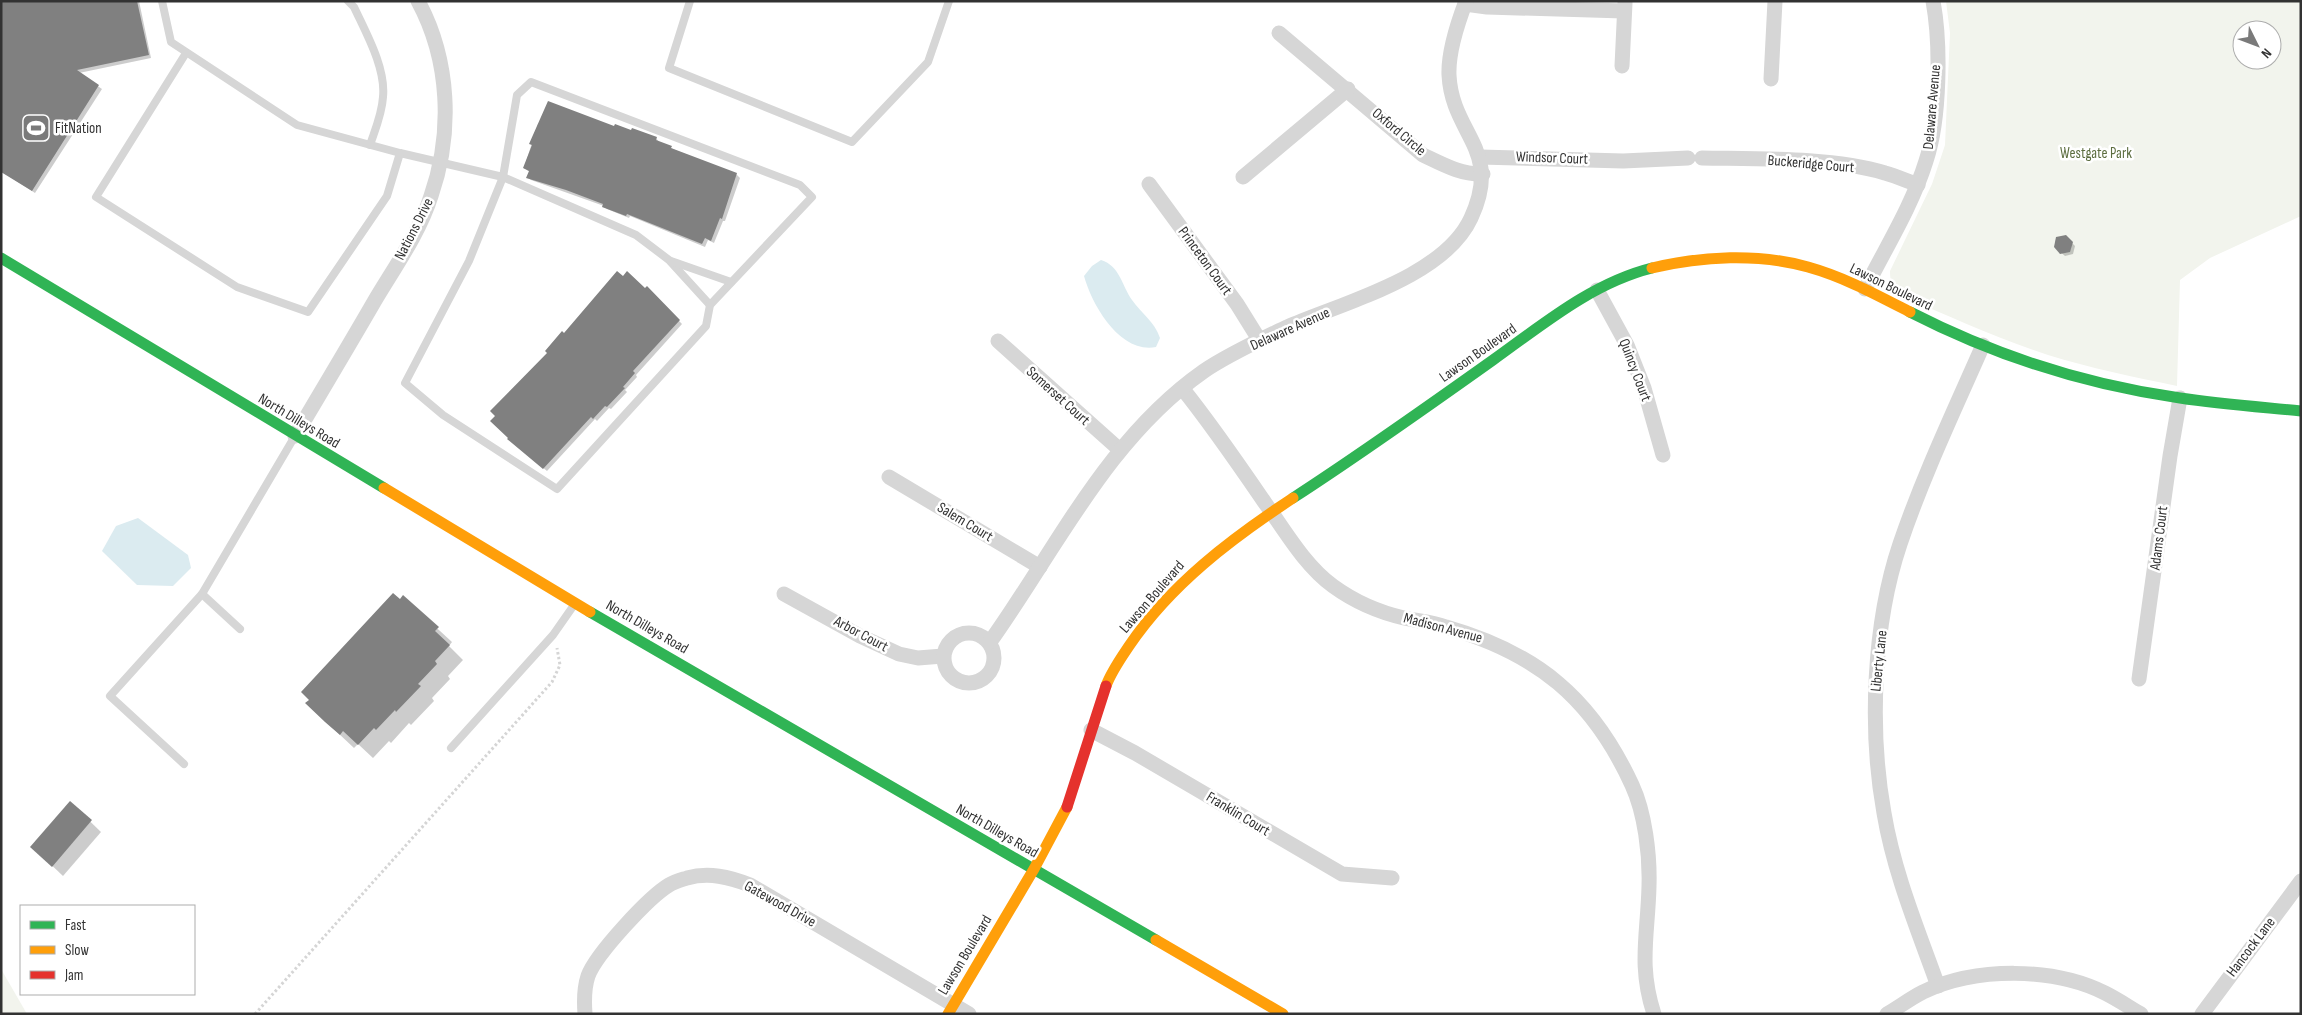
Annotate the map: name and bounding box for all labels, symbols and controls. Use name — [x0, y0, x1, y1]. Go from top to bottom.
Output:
north arrow — [2232, 20, 2282, 70]
text: N — [2257, 45, 2275, 62]
street label: Delaware Avenue — [1919, 64, 1945, 150]
street label: Oxford Circle — [1368, 104, 1430, 160]
sports icon: FitNation — [21, 113, 51, 143]
place label: FitNation — [55, 119, 102, 138]
park label: Westgate Park — [2060, 144, 2132, 163]
street label: Windsor Court — [1516, 147, 1589, 169]
street label: Buckeridge Court — [1767, 151, 1856, 177]
street label: Nations Drive — [390, 195, 438, 263]
street label: Princeton Court — [1174, 223, 1236, 299]
street label: Lawson Boulevard — [1847, 259, 1935, 315]
street label: Delaware Avenue — [1247, 303, 1333, 355]
street label: Lawson Boulevard — [1436, 320, 1520, 386]
street label: Quincy Court — [1614, 336, 1656, 404]
street label: Somerset Court — [1022, 362, 1094, 430]
street label: North Dilleys Road — [255, 389, 343, 453]
street label: Salem Court — [934, 498, 997, 546]
street label: Adams Court — [2146, 504, 2172, 572]
street label: Lawson Boulevard — [1115, 557, 1189, 637]
street label: North Dilleys Road — [602, 596, 692, 658]
street label: Madison Avenue — [1402, 608, 1484, 648]
street label: Arbor Court — [830, 611, 892, 656]
street label: Liberty Lane — [1866, 629, 1892, 693]
street label: Franklin Court — [1203, 788, 1274, 841]
street label: North Dilleys Road — [952, 800, 1042, 862]
street label: Gatewood Drive — [741, 876, 819, 932]
legend — [20, 905, 195, 995]
street label: Lawson Boulevard — [934, 912, 996, 998]
street label: Hancock Lane — [2222, 913, 2280, 981]
text: Fast — [65, 916, 87, 935]
text: Slow — [65, 941, 89, 960]
text: Jam — [64, 966, 83, 985]

